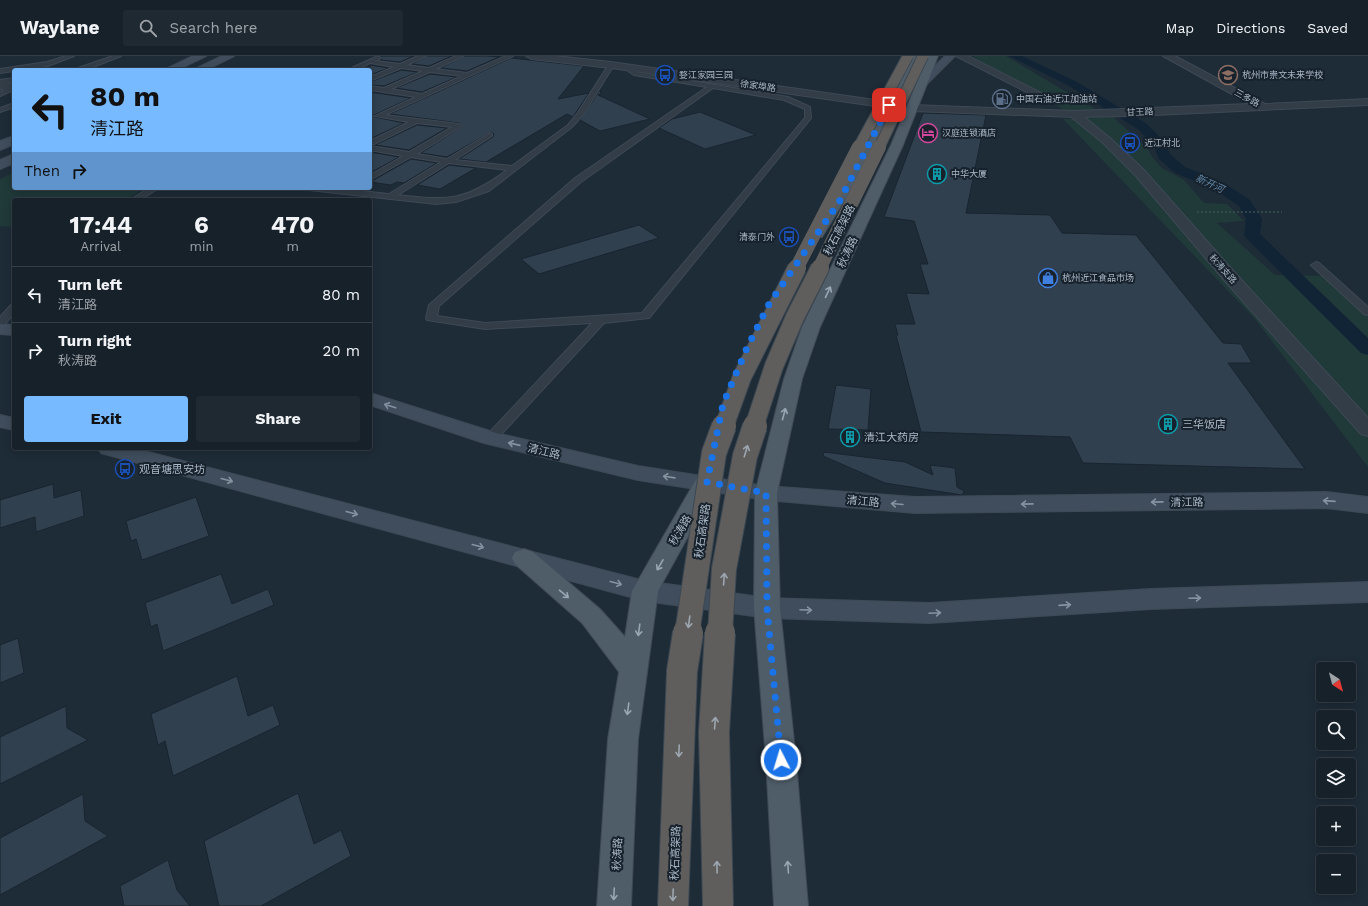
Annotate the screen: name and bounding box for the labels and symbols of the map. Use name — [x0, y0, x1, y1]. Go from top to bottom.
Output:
bus stop icon: 婺江家园三园 — [654, 64, 676, 86]
school or university icon: 杭州市崇文未来学校 — [1217, 64, 1239, 86]
place label: 杭州市崇文未来学校 — [1242, 69, 1324, 80]
place label: 婺江家园三园 — [679, 70, 733, 80]
street label: 徐家埠路 — [738, 77, 777, 93]
street label: 三多路 — [1233, 87, 1261, 109]
pin — [872, 88, 906, 122]
fuel station icon: 中国石油近江加油站 — [991, 88, 1013, 110]
place label: 中国石油近江加油站 — [1016, 94, 1097, 104]
street label: 甘王路 — [1126, 107, 1154, 117]
hotel icon: 汉庭连锁酒店 — [917, 122, 939, 144]
place label: 汉庭连锁酒店 — [942, 128, 996, 138]
bus stop icon: 近江村北 — [1119, 132, 1141, 154]
place label: 近江村北 — [1144, 137, 1180, 148]
building icon: 中华大厦 — [926, 163, 948, 185]
place label: 中华大厦 — [951, 168, 987, 179]
water label: 新开河 — [1194, 172, 1228, 196]
street label: 秋石高架路 — [821, 203, 858, 258]
bus stop icon: 清泰门外 — [778, 226, 800, 248]
place label: 清泰门外 — [739, 232, 775, 242]
street label: 秋涛路 — [835, 235, 860, 270]
street label: 秋涛支路 — [1207, 252, 1239, 286]
shop icon: 杭州近江食品市场 — [1037, 267, 1059, 289]
place label: 杭州近江食品市场 — [1062, 272, 1134, 283]
one-way arrow — [825, 286, 832, 298]
one-way arrow — [384, 401, 396, 409]
one-way arrow — [780, 407, 788, 420]
building icon: 三华饭店 — [1157, 413, 1179, 435]
place label: 三华饭店 — [1182, 418, 1226, 431]
building icon: 清江大药房 — [839, 426, 861, 448]
place label: 清江大药房 — [864, 431, 919, 444]
one-way arrow — [508, 439, 521, 447]
street label: 清江路 — [526, 441, 561, 462]
one-way arrow — [743, 445, 750, 458]
bus stop icon: 观音塘思安坊 — [114, 458, 136, 480]
place label: 观音塘思安坊 — [139, 463, 205, 476]
one-way arrow — [662, 473, 675, 481]
one-way arrow — [220, 476, 233, 484]
street label: 清江路 — [846, 494, 880, 509]
street label: 清江路 — [1170, 496, 1204, 509]
one-way arrow — [1323, 497, 1336, 505]
one-way arrow — [1151, 498, 1164, 506]
one-way arrow — [891, 500, 904, 507]
one-way arrow — [1021, 500, 1034, 508]
street label: 秋石高架路 — [692, 503, 713, 559]
one-way arrow — [346, 510, 359, 517]
street label: 秋涛路 — [667, 513, 694, 548]
one-way arrow — [471, 543, 484, 550]
one-way arrow — [655, 559, 663, 571]
one-way arrow — [720, 573, 727, 586]
one-way arrow — [609, 580, 622, 587]
one-way arrow — [558, 589, 569, 598]
one-way arrow — [1188, 594, 1201, 601]
one-way arrow — [1058, 601, 1071, 608]
one-way arrow — [799, 606, 812, 613]
one-way arrow — [928, 609, 941, 616]
one-way arrow — [685, 615, 693, 628]
one-way arrow — [635, 623, 643, 636]
north arrow — [1316, 662, 1356, 702]
one-way arrow — [624, 702, 632, 715]
one-way arrow — [711, 717, 718, 730]
position arrow — [760, 739, 802, 781]
one-way arrow — [675, 744, 683, 757]
street label: 秋石高架路 — [668, 825, 683, 881]
street label: 秋涛路 — [610, 837, 625, 871]
one-way arrow — [713, 861, 721, 874]
one-way arrow — [785, 861, 792, 874]
one-way arrow — [611, 887, 618, 900]
one-way arrow — [670, 888, 677, 901]

